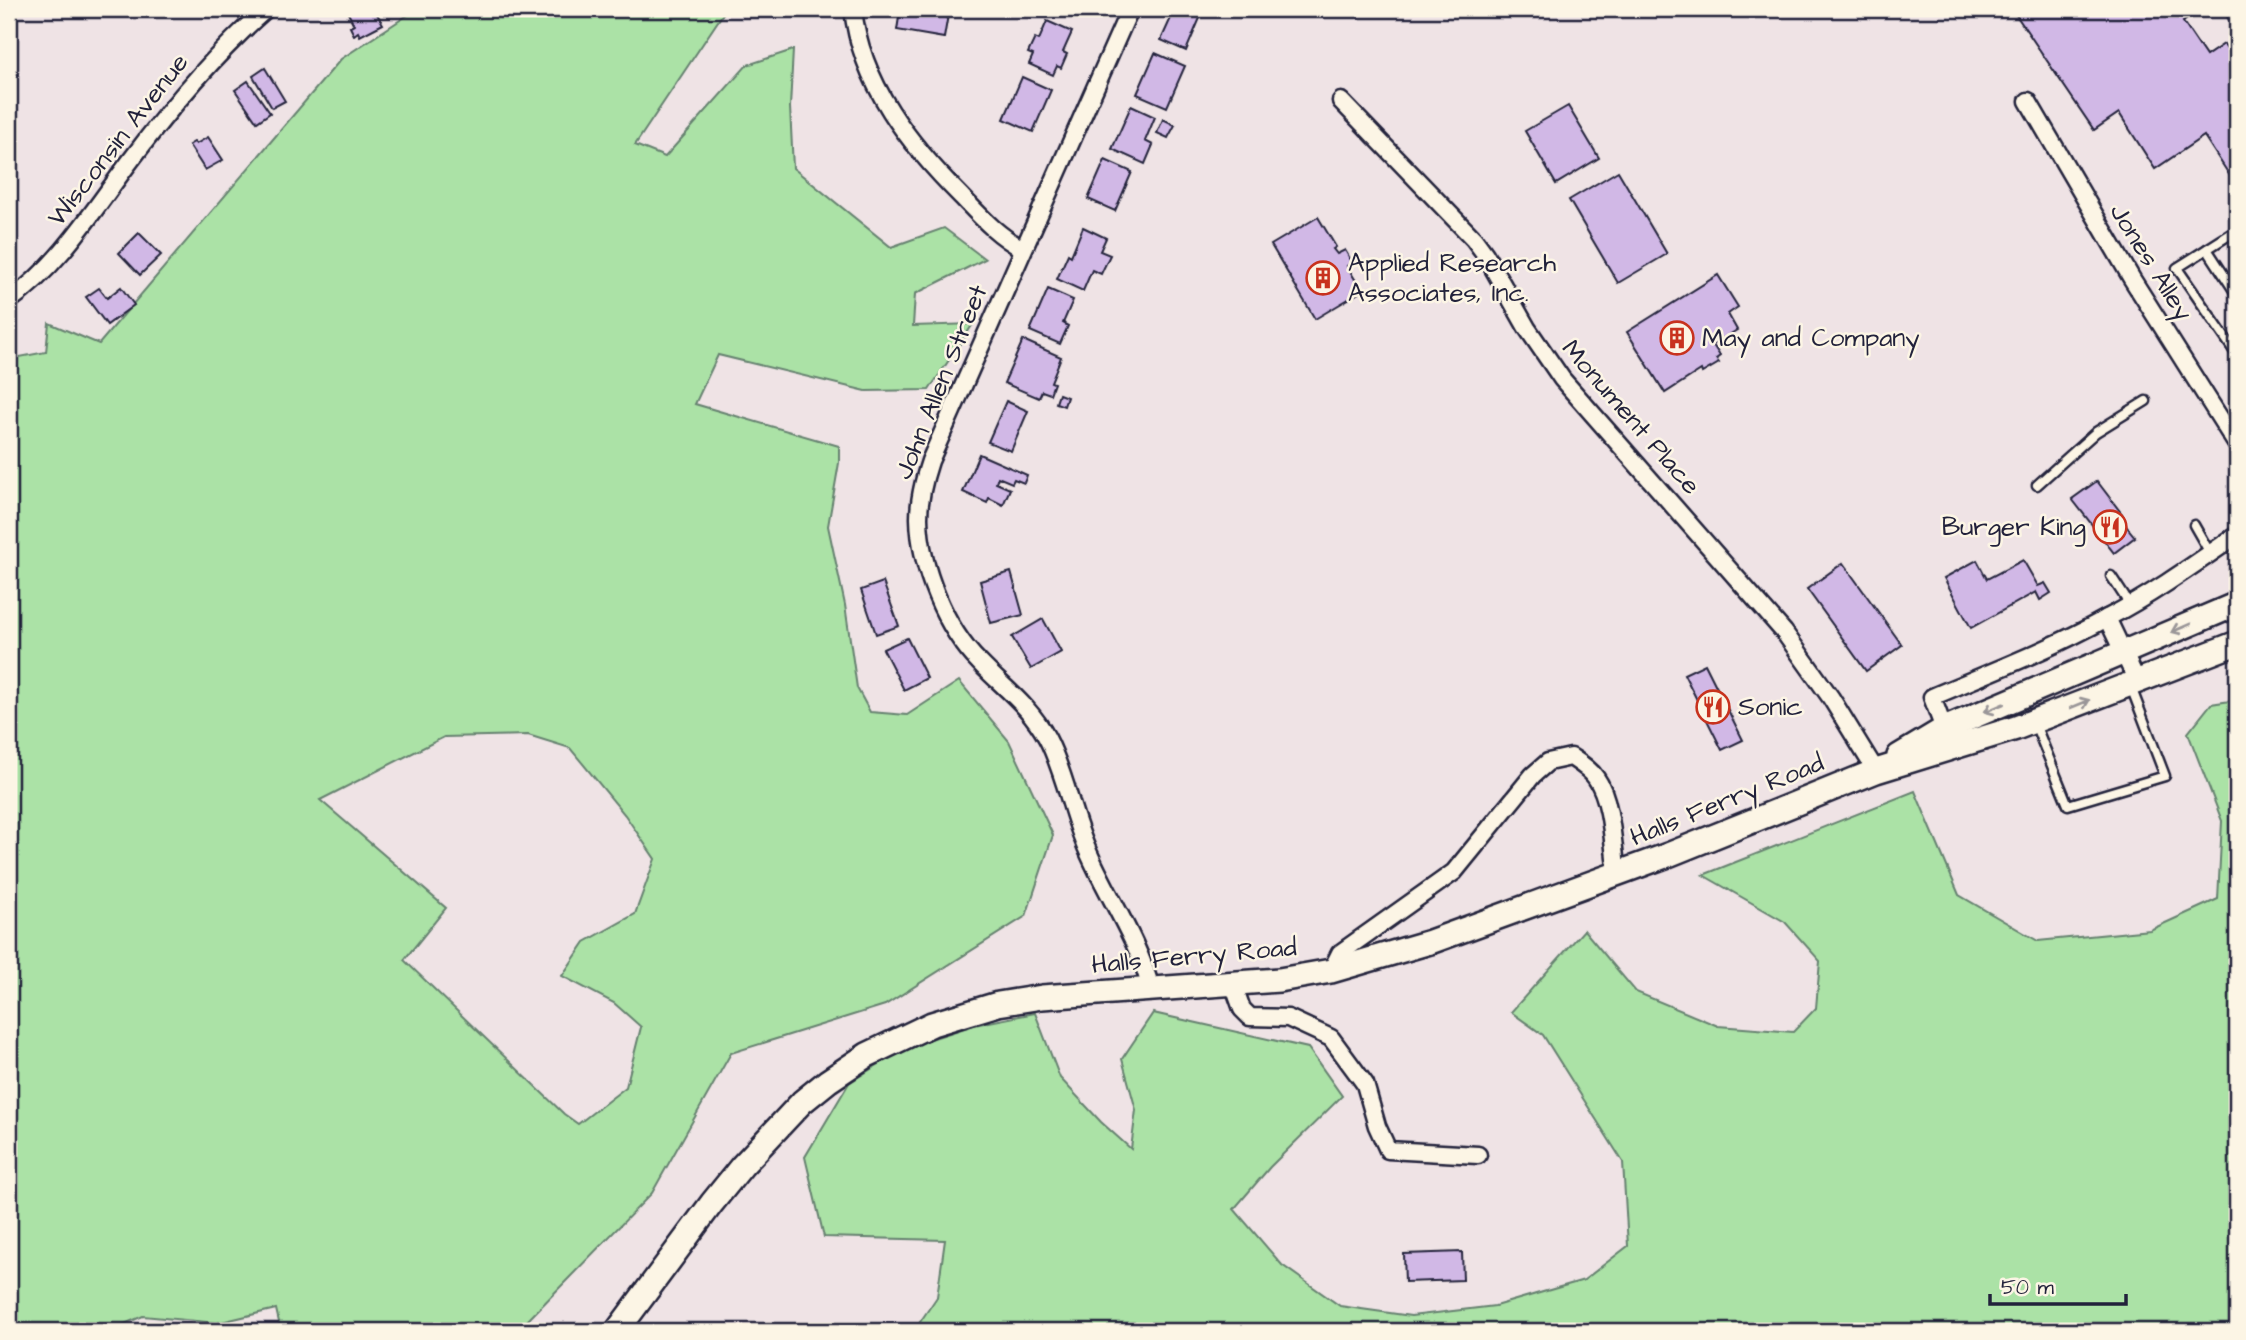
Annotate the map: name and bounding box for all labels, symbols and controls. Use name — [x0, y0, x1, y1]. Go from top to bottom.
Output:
street label: Wisconsin Avenue — [39, 46, 197, 234]
street label: Jones Alley — [2099, 196, 2201, 329]
place label: Applied Research Associates, Inc. — [1348, 245, 1556, 311]
building icon: Applied Research Associates, Inc. — [1304, 259, 1342, 297]
street label: John Allen Street — [886, 279, 997, 485]
building icon: May and Company — [1658, 319, 1696, 357]
place label: May and Company — [1702, 320, 1920, 358]
street label: Monument Place — [1553, 332, 1709, 502]
restaurant icon: Burger King — [2091, 508, 2129, 546]
place label: Burger King — [1942, 509, 2086, 547]
one-way arrow — [2170, 622, 2192, 635]
restaurant icon: Sonic — [1694, 688, 1732, 726]
place label: Sonic — [1738, 689, 1803, 725]
one-way arrow — [2069, 696, 2090, 709]
one-way arrow — [1983, 702, 2005, 715]
street label: Halls Ferry Road — [1625, 745, 1830, 857]
street label: Halls Ferry Road — [1090, 929, 1298, 985]
scale bar — [1990, 1263, 2127, 1307]
text: 50 m — [2001, 1273, 2055, 1302]

